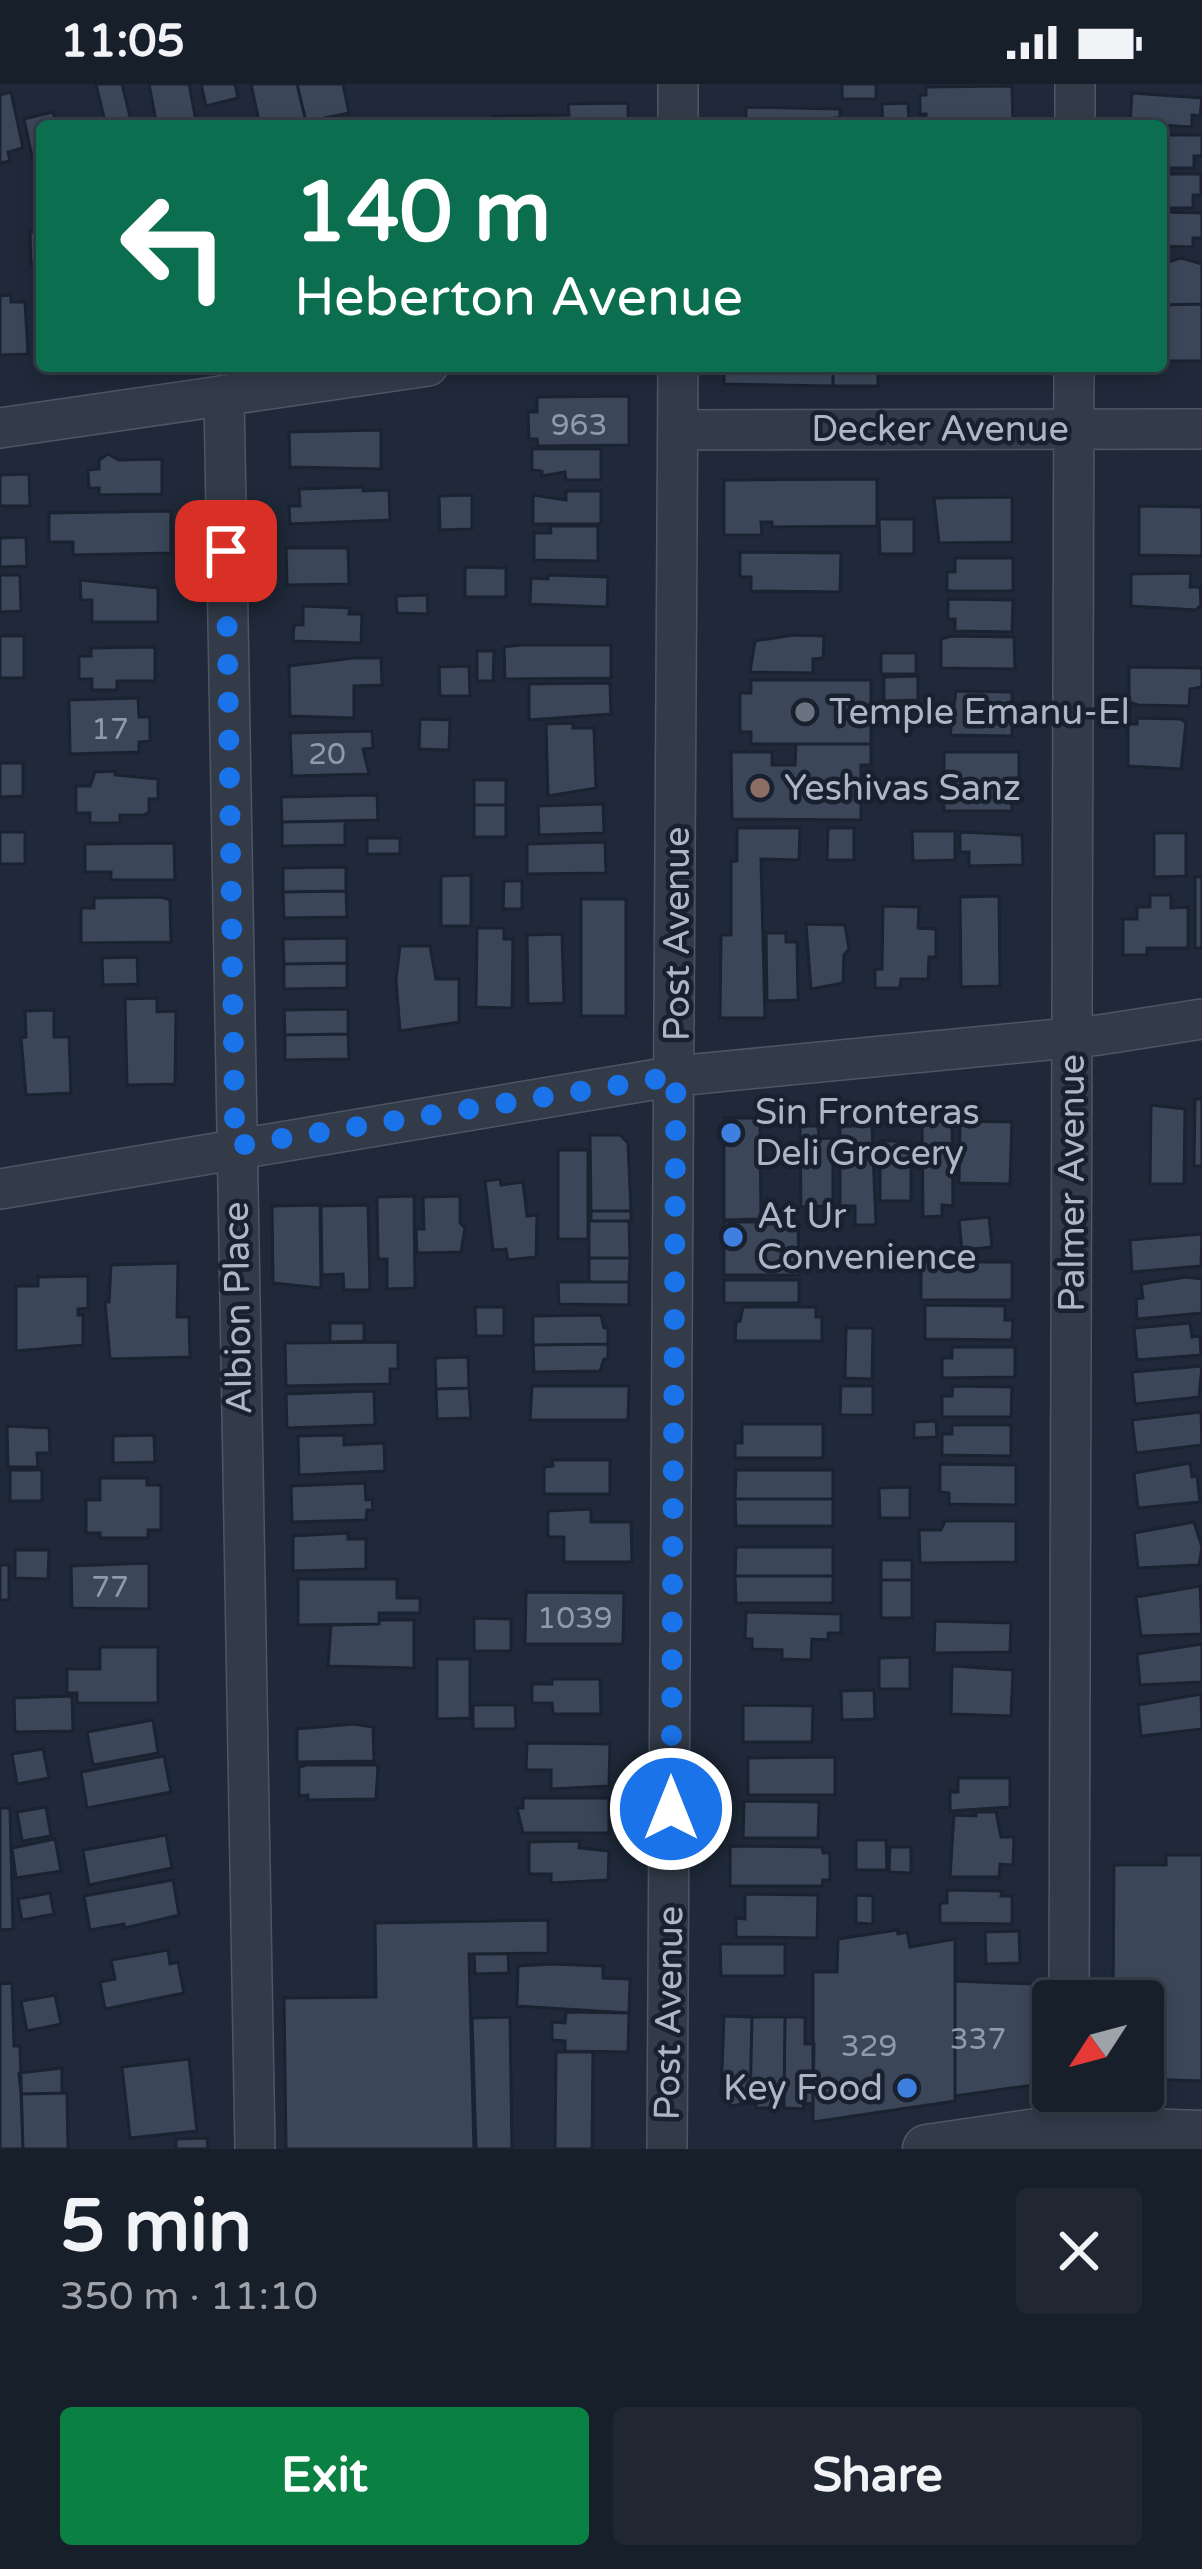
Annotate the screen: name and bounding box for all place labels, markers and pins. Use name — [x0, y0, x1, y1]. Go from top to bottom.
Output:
pin — [175, 500, 277, 602]
place label: Temple Emanu-El — [829, 691, 1130, 734]
marker: Temple Emanu-El — [792, 699, 818, 725]
place label: Yeshivas Sanz — [784, 767, 1021, 810]
marker: Yeshivas Sanz — [747, 775, 773, 801]
place label: Sin Fronteras Deli Grocery — [755, 1091, 980, 1175]
marker: Sin Fronteras Deli Grocery — [718, 1120, 744, 1146]
place label: At Ur Convenience — [757, 1195, 977, 1279]
marker: At Ur Convenience — [720, 1224, 746, 1250]
place label: Key Food — [723, 2067, 883, 2110]
marker: Key Food — [894, 2075, 920, 2101]

